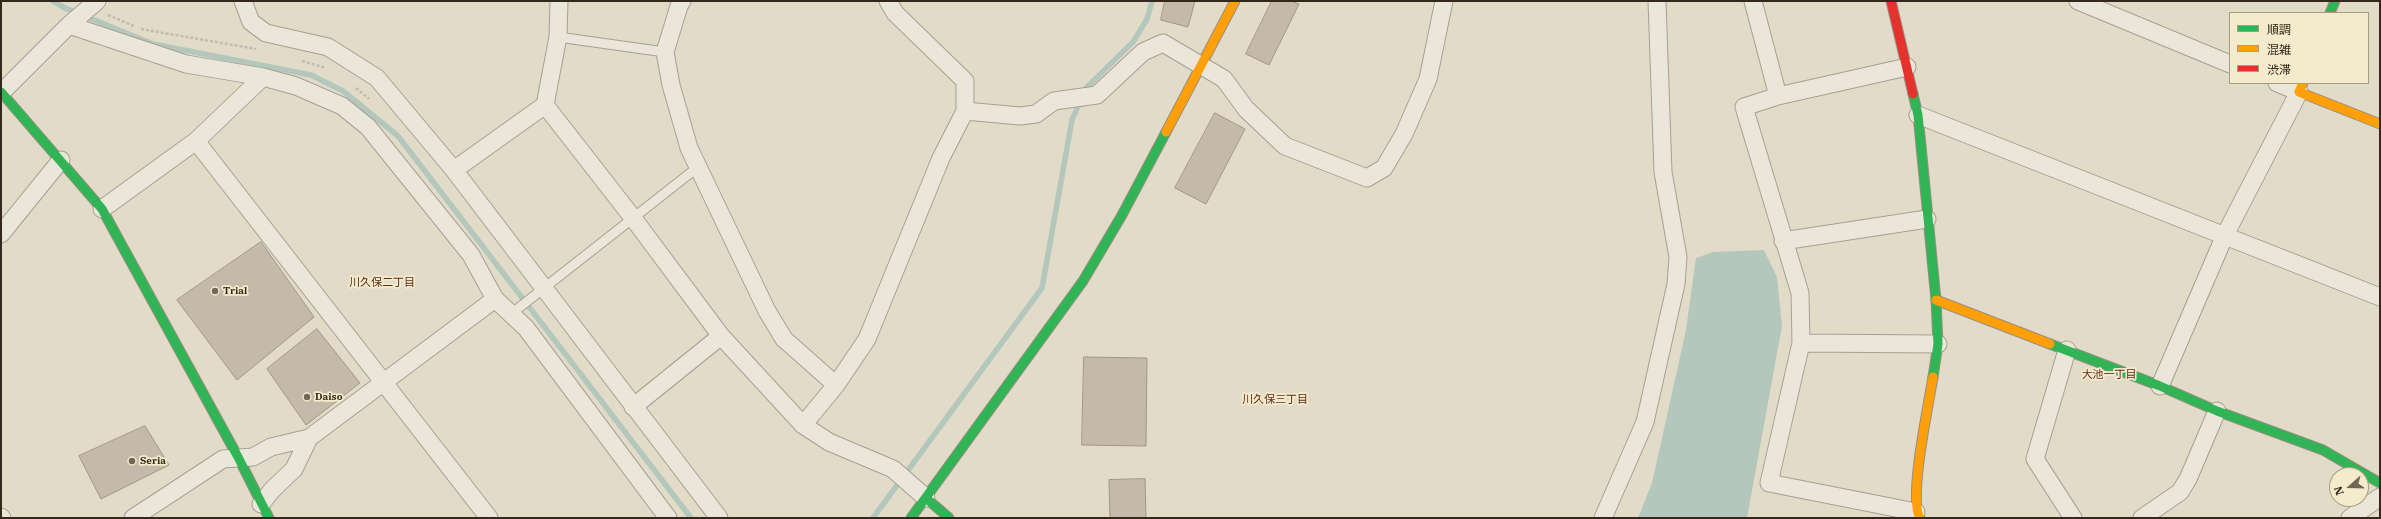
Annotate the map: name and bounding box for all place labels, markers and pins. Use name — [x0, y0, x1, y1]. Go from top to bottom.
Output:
place label: Trial — [223, 285, 247, 297]
marker: Trial — [210, 286, 220, 296]
place label: Daiso — [315, 391, 343, 403]
marker: Daiso — [302, 392, 312, 402]
place label: Seria — [140, 455, 166, 467]
marker: Seria — [127, 456, 137, 466]

